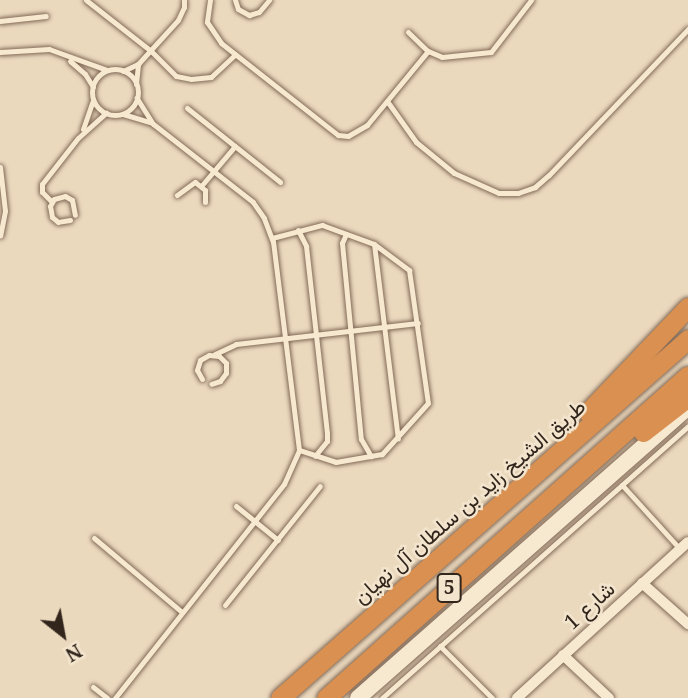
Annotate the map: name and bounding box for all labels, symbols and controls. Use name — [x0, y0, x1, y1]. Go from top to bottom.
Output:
street label: طريق الشيخ زايد بن سلطان آل نهيان — [348, 393, 590, 609]
road number: 5 — [435, 572, 463, 604]
street label: شارع 1 — [558, 576, 620, 634]
north arrow — [28, 600, 98, 670]
text: N — [61, 638, 87, 668]

